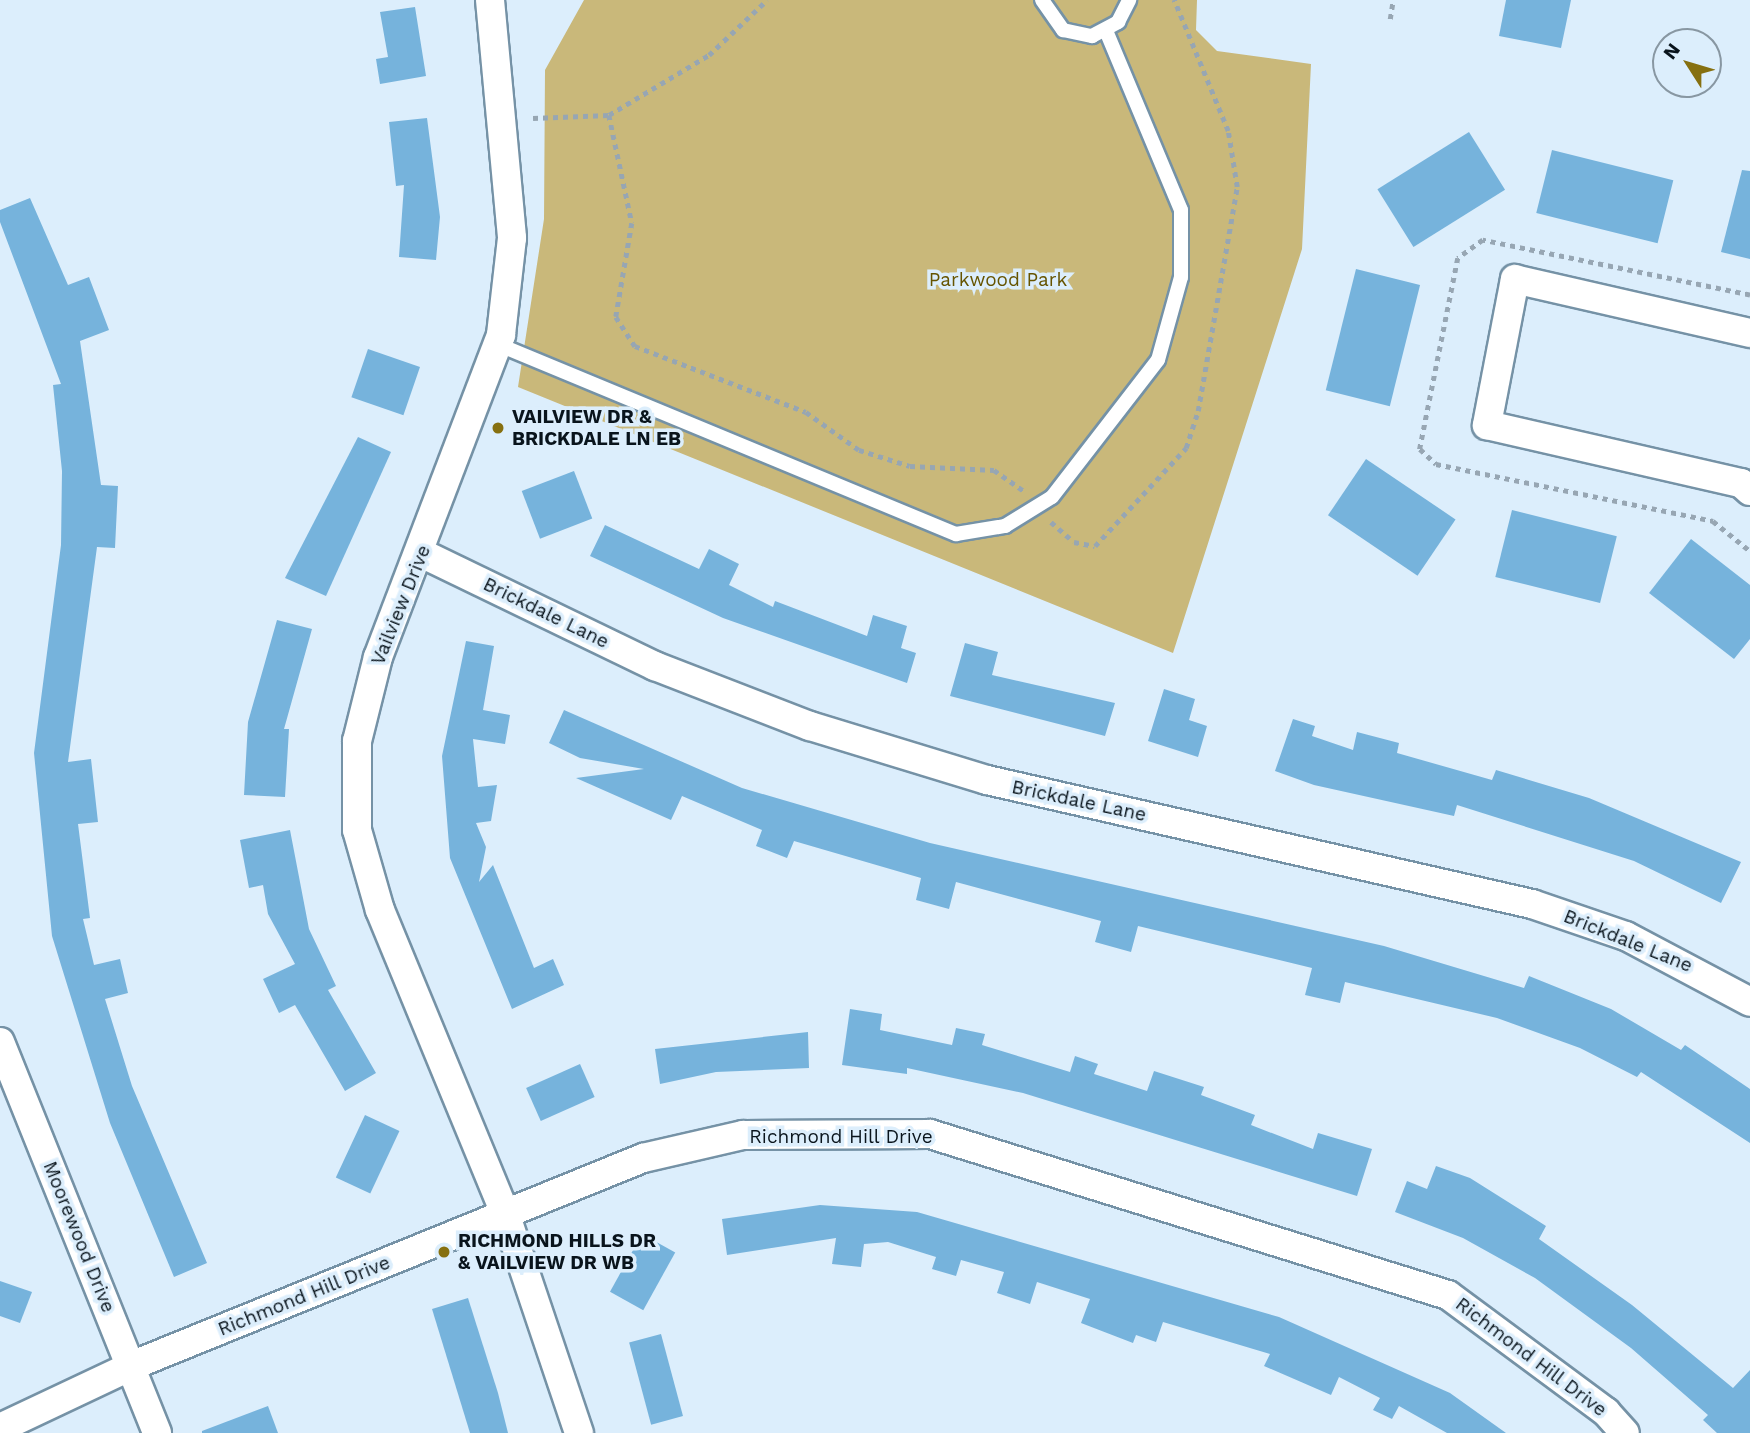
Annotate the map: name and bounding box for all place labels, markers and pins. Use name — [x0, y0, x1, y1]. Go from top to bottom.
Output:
place label: VAILVIEW DR & BRICKDALE LN EB — [512, 406, 681, 450]
marker: VAILVIEW DR & BRICKDALE LN EB — [490, 420, 506, 436]
place label: RICHMOND HILLS DR & VAILVIEW DR WB — [458, 1230, 656, 1274]
marker: RICHMOND HILLS DR & VAILVIEW DR WB — [436, 1244, 452, 1260]

